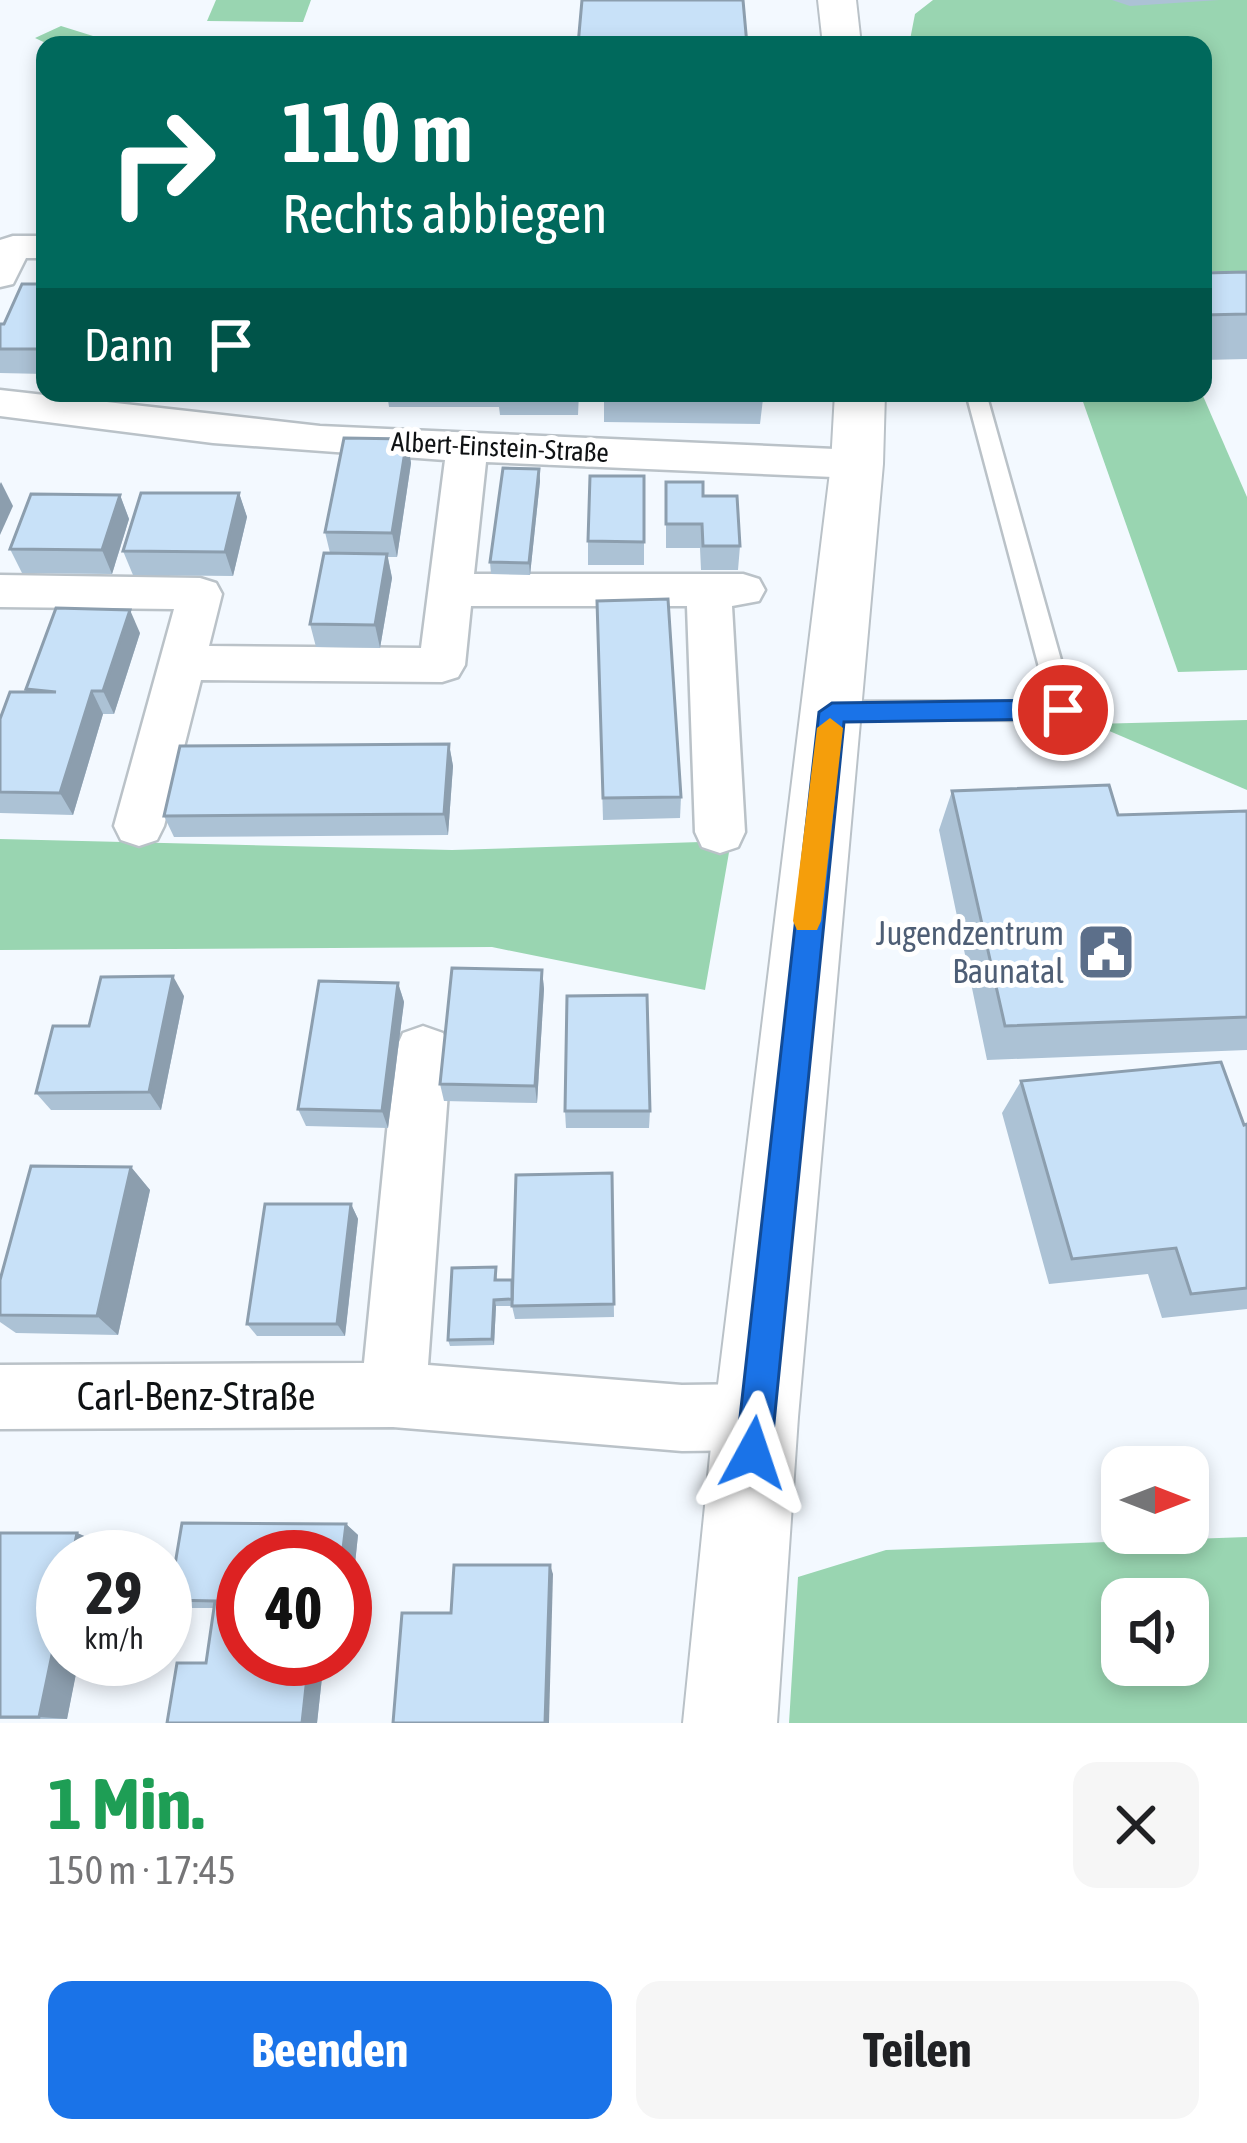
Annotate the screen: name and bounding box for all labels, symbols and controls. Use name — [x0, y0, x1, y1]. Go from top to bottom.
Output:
icon: right — [84, 84, 240, 240]
text: 110 m — [282, 84, 472, 180]
text: Rechts abbiegen — [282, 183, 608, 244]
icon: arrive — [198, 312, 264, 378]
text: Dann — [84, 319, 174, 371]
street label: Albert-Einstein-Straße — [390, 426, 610, 468]
pin — [1012, 659, 1114, 761]
icon: arrive — [1030, 677, 1096, 743]
place label: Jugendzentrum Baunatal — [876, 914, 1064, 990]
public building icon: Jugendzentrum Baunatal — [1075, 921, 1137, 983]
street label: Carl-Benz-Straße — [77, 1374, 315, 1418]
position arrow — [690, 1390, 816, 1516]
north arrow — [1101, 1446, 1209, 1554]
map controls — [1101, 1446, 1209, 1686]
speed limit sign: 40 — [216, 1530, 372, 1686]
text: 29 — [86, 1558, 142, 1627]
button: sound — [1101, 1578, 1209, 1686]
text: km/h — [84, 1621, 144, 1655]
text: 1 Min. — [48, 1762, 204, 1844]
button: close — [1073, 1762, 1199, 1888]
text: 150 m · 17:45 — [48, 1848, 236, 1892]
button: Beenden — [48, 1981, 612, 2119]
button: Teilen — [636, 1981, 1199, 2119]

